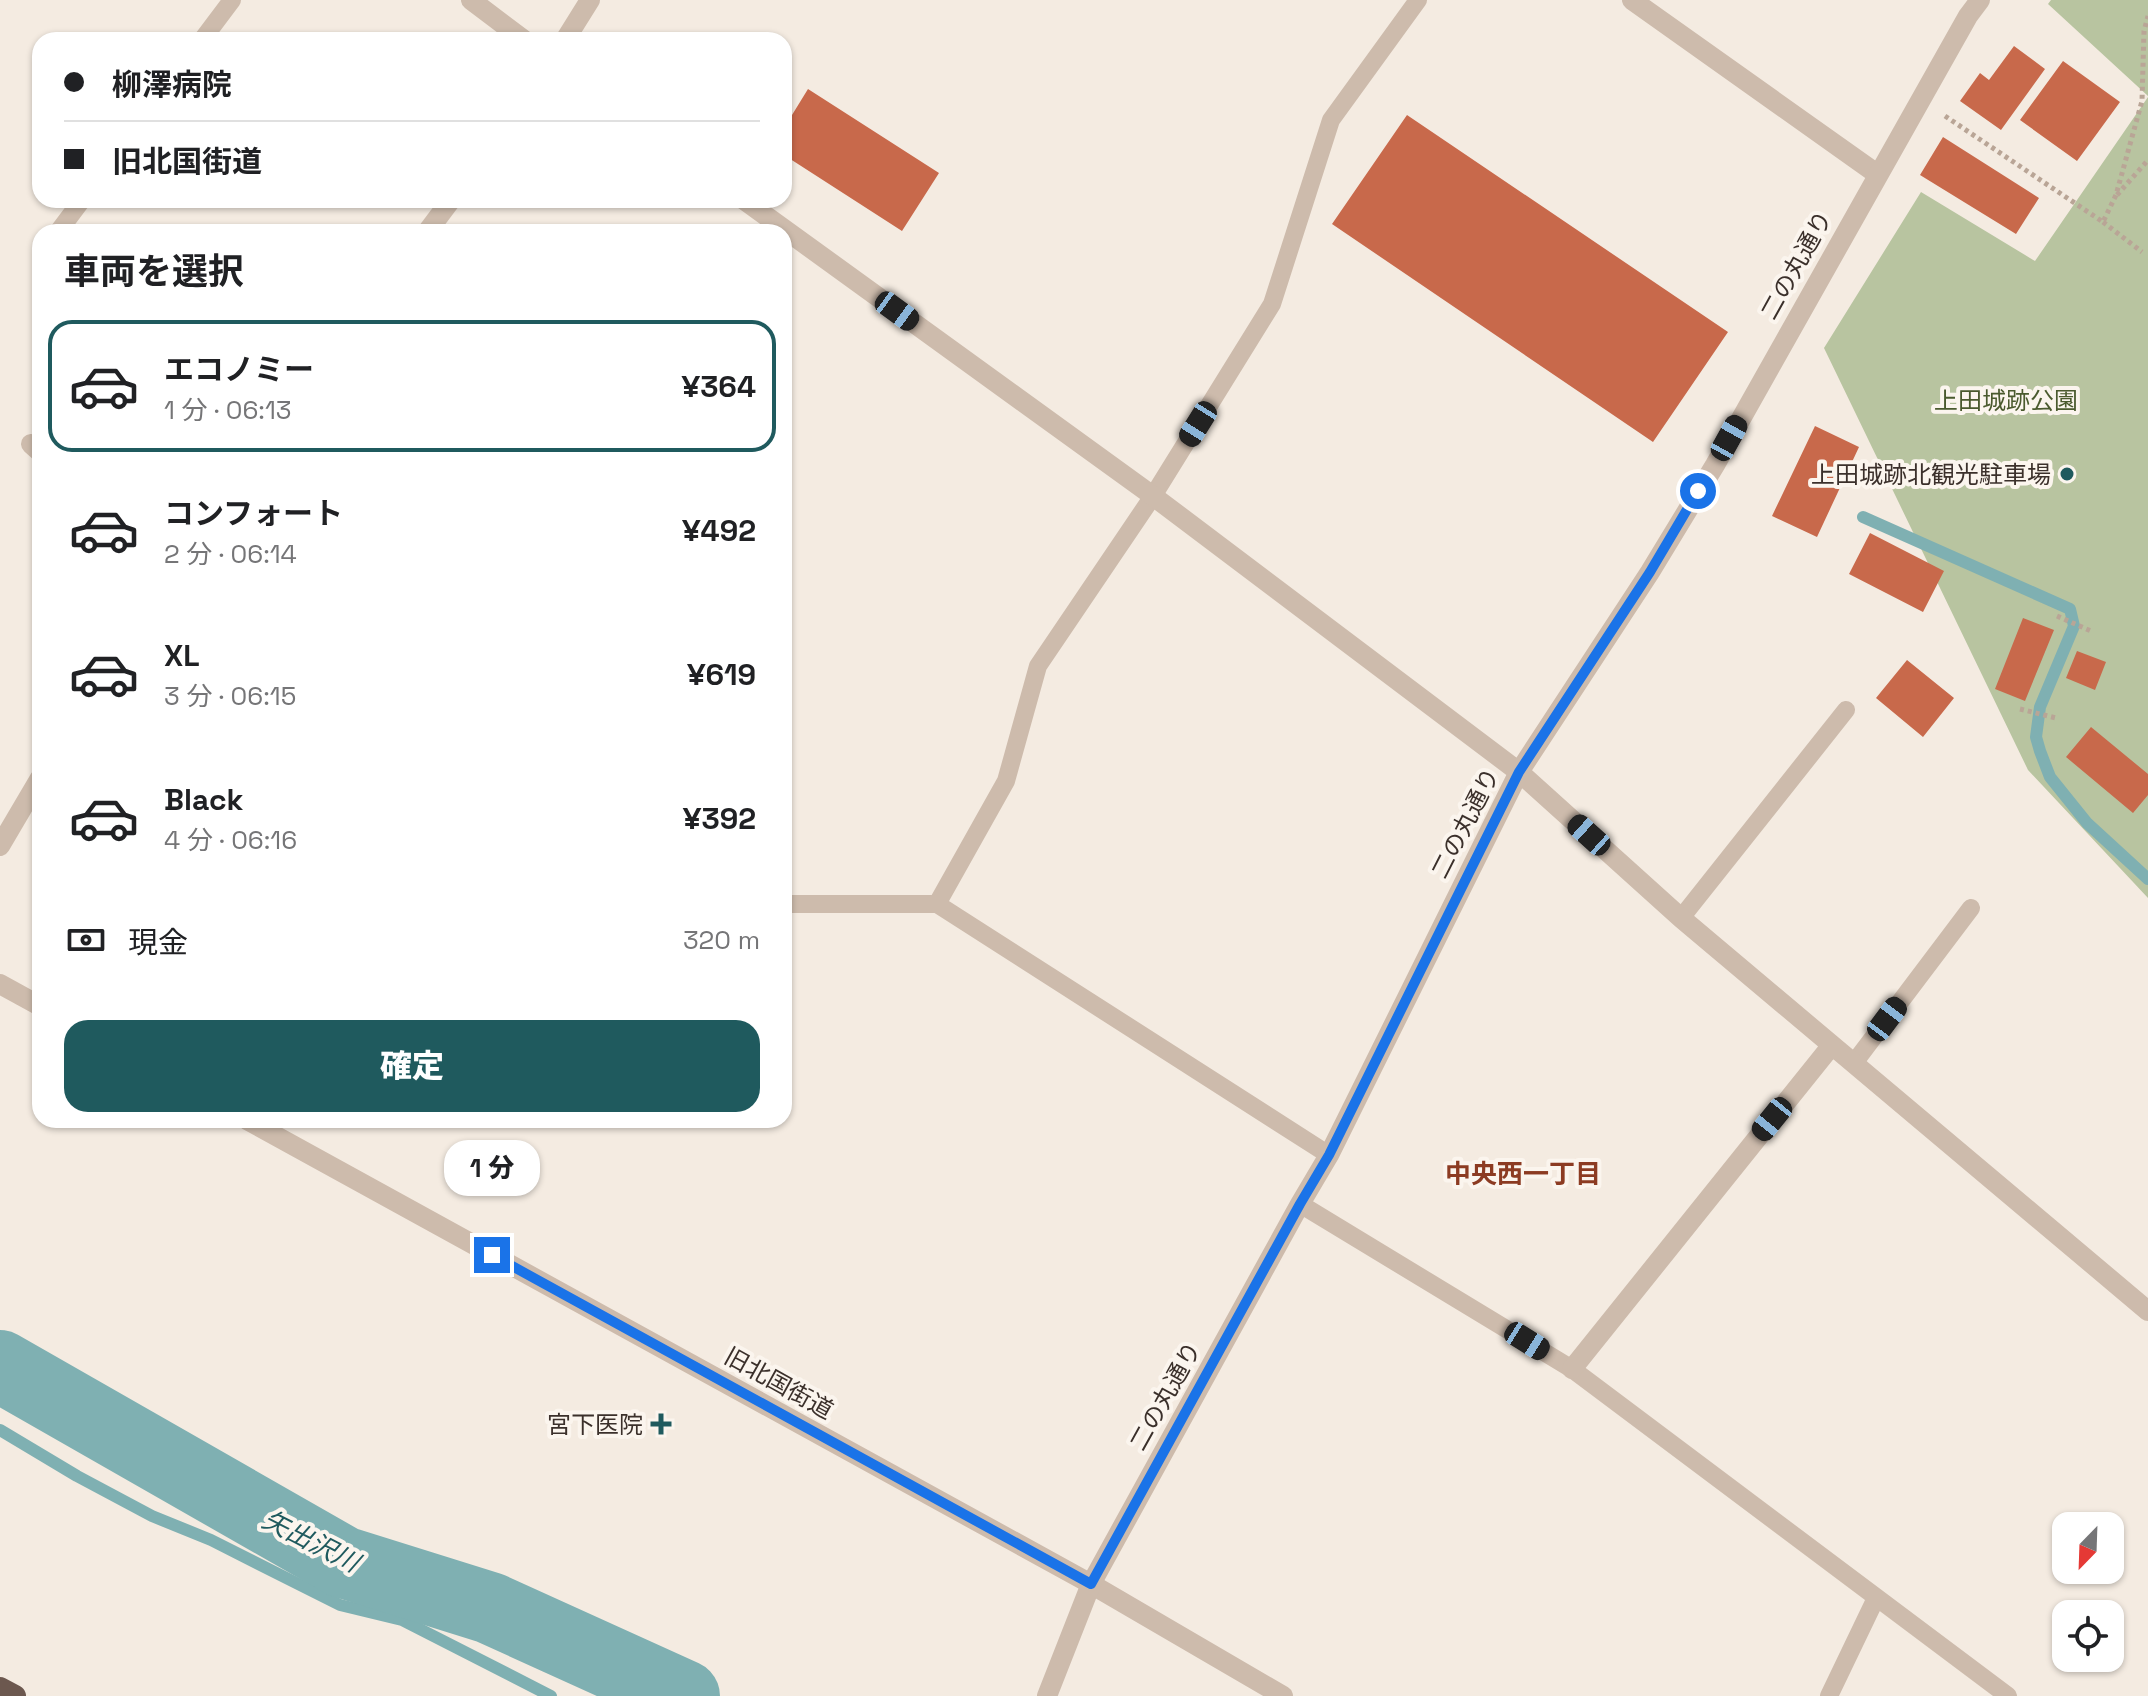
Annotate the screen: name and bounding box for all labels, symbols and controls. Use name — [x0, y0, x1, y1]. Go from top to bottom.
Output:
text: 柳澤病院 — [112, 65, 232, 104]
text: 旧北国街道 — [112, 142, 262, 181]
street label: 二の丸通り — [1753, 205, 1839, 325]
text: 車両を選択 — [64, 249, 244, 295]
car — [871, 287, 923, 335]
icon: car — [68, 350, 140, 422]
text: エコノミー — [164, 350, 314, 389]
text: ¥364 — [682, 367, 756, 406]
park label: 上田城跡公園 — [1934, 385, 2078, 416]
text: 1 分 · 06:13 — [164, 393, 292, 427]
car — [1175, 397, 1221, 451]
car — [1707, 411, 1751, 465]
place label: 上田城跡北観光駐車場 — [1811, 459, 2051, 490]
marker: 上田城跡北観光駐車場 — [2058, 465, 2076, 483]
route start — [1680, 473, 1716, 509]
icon: car — [68, 494, 140, 566]
text: コンフォート — [164, 494, 343, 533]
text: ¥492 — [682, 511, 756, 550]
text: 2 分 · 06:14 — [164, 537, 297, 571]
text: XL — [164, 636, 200, 675]
icon: car — [68, 638, 140, 710]
text: ¥619 — [687, 655, 756, 694]
text: 3 分 · 06:15 — [164, 679, 296, 713]
street label: 二の丸通り — [1424, 763, 1506, 883]
text: Black — [164, 780, 243, 819]
icon: car — [68, 782, 140, 854]
text: ¥392 — [683, 799, 756, 838]
car — [1563, 810, 1615, 860]
text: 4 分 · 06:16 — [164, 823, 297, 857]
icon: cash — [64, 918, 108, 962]
text: 現金 — [128, 923, 188, 962]
text: 320 m — [683, 923, 760, 957]
car — [1863, 993, 1911, 1045]
button: 確定 — [64, 1020, 760, 1112]
car — [1748, 1093, 1796, 1145]
callout: 1 分 — [444, 1139, 540, 1195]
text: 1 分 — [470, 1151, 514, 1185]
district label: 中央西一丁目 — [1445, 1157, 1601, 1191]
route end — [474, 1237, 510, 1273]
car — [1500, 1318, 1554, 1364]
street label: 二の丸通り — [1122, 1336, 1208, 1456]
street label: 旧北国街道 — [719, 1340, 839, 1426]
place label: 宮下医院 — [547, 1409, 643, 1440]
marker: 宮下医院 — [650, 1413, 672, 1435]
water label: 矢出沢川 — [257, 1502, 368, 1581]
north arrow — [2052, 1512, 2124, 1584]
map controls — [2052, 1512, 2124, 1672]
button: locate — [2052, 1600, 2124, 1672]

